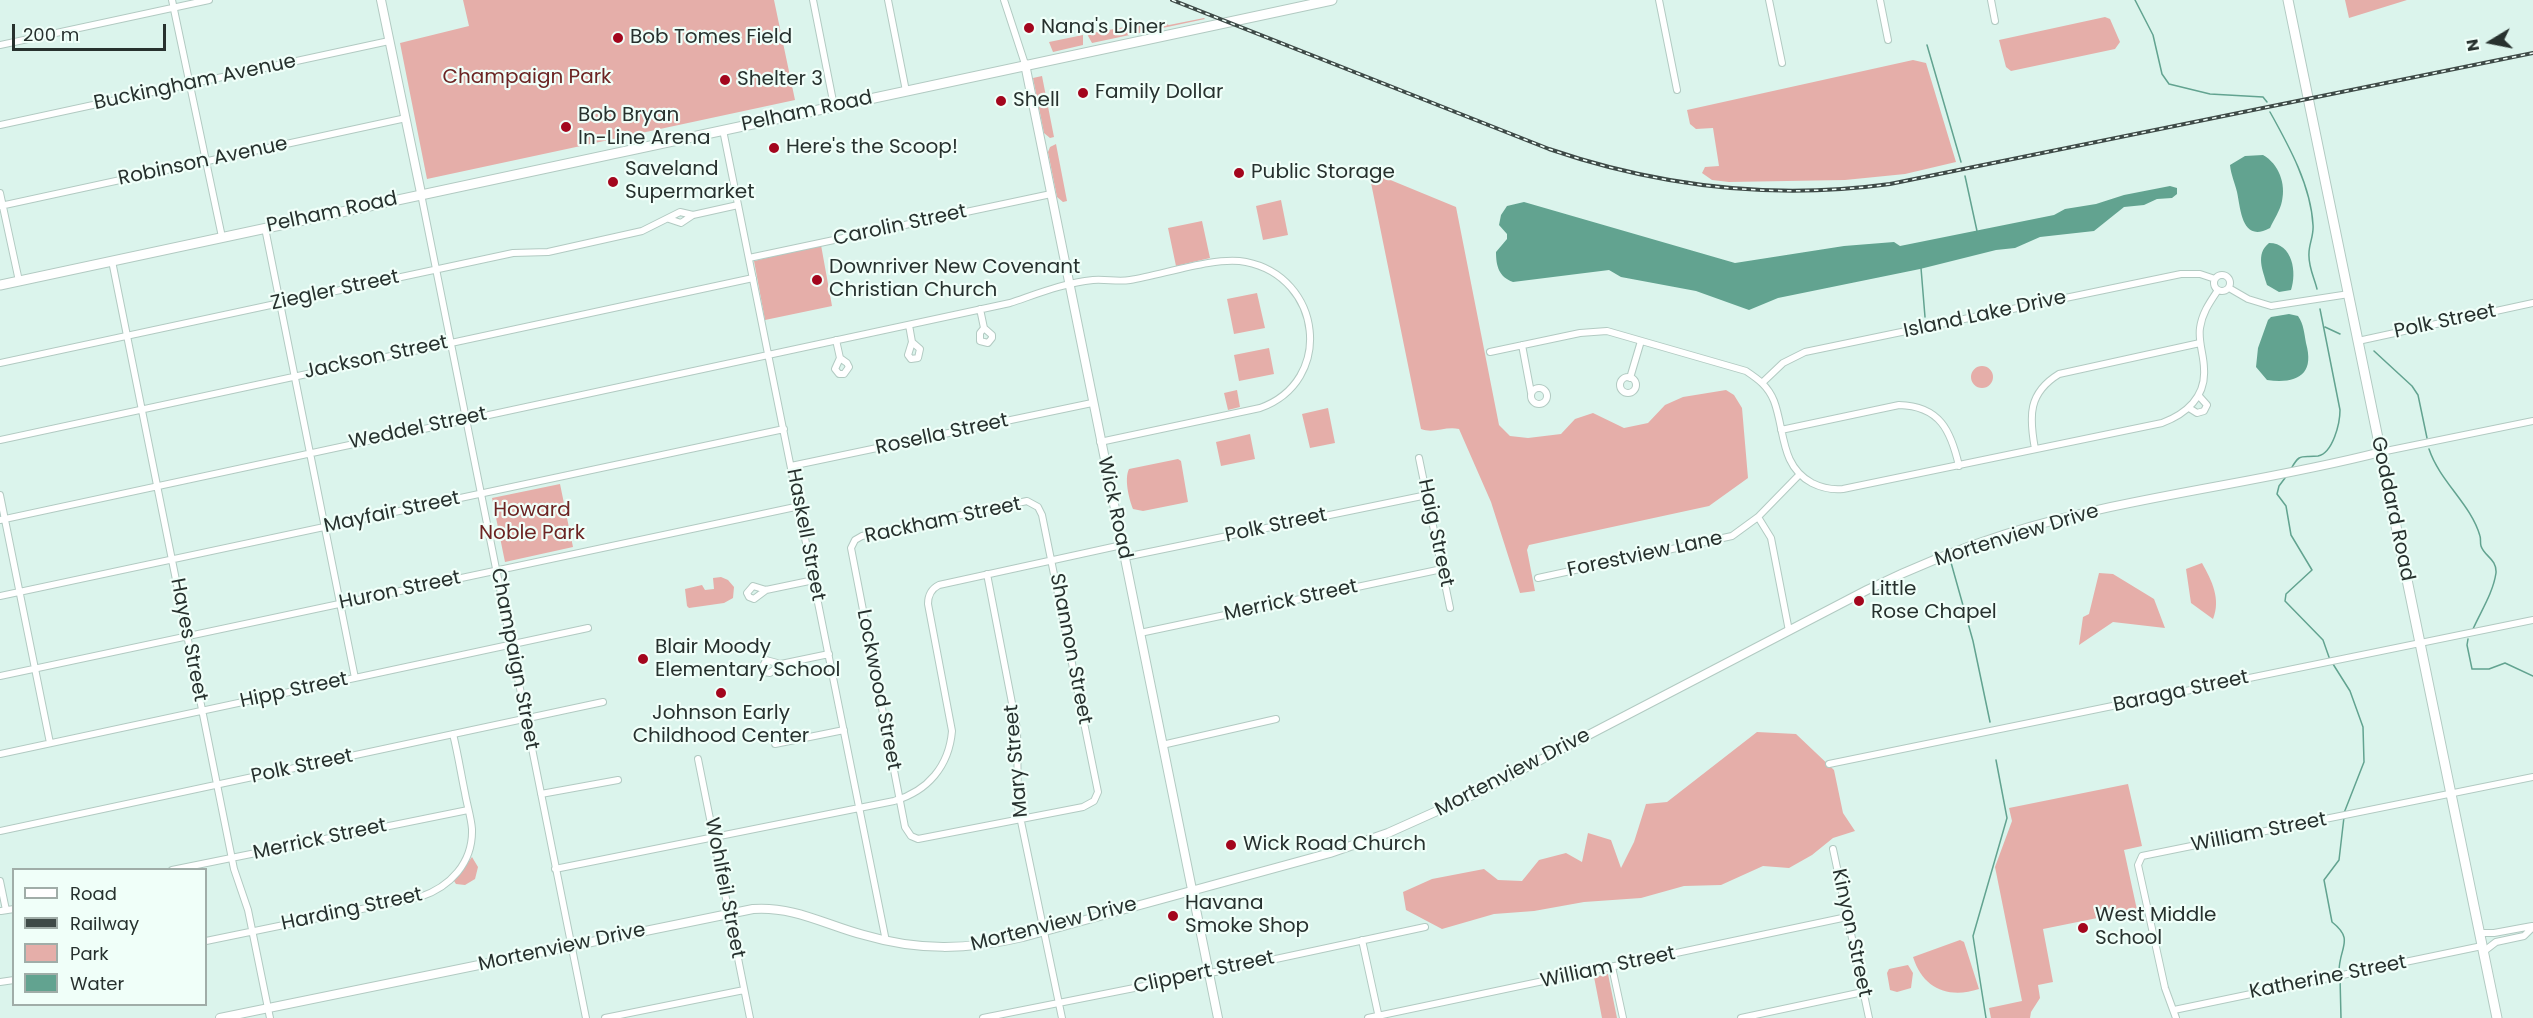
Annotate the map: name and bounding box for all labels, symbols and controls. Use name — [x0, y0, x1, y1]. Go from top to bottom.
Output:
scale bar — [15, 12, 170, 50]
north arrow — [2461, 12, 2521, 72]
place label: Nana's Diner — [1041, 16, 1166, 40]
marker: Nana's Diner — [1022, 21, 1036, 35]
text: 200 m — [23, 22, 79, 47]
place label: Bob Tomes Field — [630, 26, 792, 50]
marker: Bob Tomes Field — [611, 31, 625, 45]
text: N — [2460, 37, 2485, 53]
street label: Buckingham Avenue — [92, 50, 298, 116]
park label: Champaign Park — [443, 66, 611, 90]
place label: Shelter 3 — [737, 68, 823, 92]
marker: Shelter 3 — [718, 73, 732, 87]
place label: Family Dollar — [1095, 81, 1223, 105]
street label: Pelham Road — [739, 86, 875, 138]
marker: Family Dollar — [1076, 86, 1090, 100]
place label: Shell — [1013, 89, 1060, 113]
marker: Shell — [994, 94, 1008, 108]
place label: Bob Bryan In-Line Arena — [578, 104, 710, 151]
marker: Bob Bryan In-Line Arena — [559, 120, 573, 134]
street label: Robinson Avenue — [116, 132, 290, 192]
place label: Here's the Scoop! — [786, 136, 958, 160]
marker: Here's the Scoop! — [767, 141, 781, 155]
place label: Saveland Supermarket — [625, 158, 754, 205]
place label: Public Storage — [1251, 161, 1395, 185]
marker: Public Storage — [1232, 166, 1246, 180]
marker: Saveland Supermarket — [606, 175, 620, 189]
street label: Pelham Road — [264, 187, 400, 239]
street label: Carolin Street — [831, 200, 969, 252]
place label: Downriver New Covenant Christian Church — [829, 256, 1080, 303]
street label: Ziegler Street — [269, 266, 401, 316]
marker: Downriver New Covenant Christian Church — [810, 273, 824, 287]
street label: Island Lake Drive — [1901, 286, 2069, 344]
street label: Polk Street — [2392, 300, 2498, 344]
street label: Jackson Street — [302, 331, 450, 385]
street label: Weddel Street — [347, 403, 489, 455]
street label: Rosella Street — [873, 409, 1011, 461]
street label: Goddard Road — [2365, 434, 2419, 584]
street label: Wick Road — [1091, 455, 1137, 561]
street label: Haskell Street — [780, 467, 830, 603]
street label: Haig Street — [1412, 477, 1458, 589]
street label: Mayfair Street — [322, 487, 462, 539]
street label: Rackham Street — [863, 493, 1023, 549]
park label: Howard Noble Park — [479, 499, 585, 546]
street label: Mortenview Drive — [1932, 500, 2102, 572]
street label: Polk Street — [1223, 504, 1329, 548]
street label: Forestview Lane — [1565, 527, 1725, 583]
street label: Huron Street — [337, 566, 463, 616]
street label: Champaign Street — [485, 566, 543, 752]
street label: Shannon Street — [1044, 572, 1096, 726]
street label: Merrick Street — [1222, 575, 1360, 627]
street label: Hayes Street — [164, 576, 212, 704]
place label: Little Rose Chapel — [1871, 578, 1997, 625]
marker: Little Rose Chapel — [1852, 594, 1866, 608]
street label: Lockwood Street — [851, 608, 905, 772]
place label: Blair Moody Elementary School — [655, 636, 840, 683]
marker: Blair Moody Elementary School — [636, 652, 650, 666]
street label: Baraga Street — [2111, 666, 2251, 718]
street label: Hipp Street — [238, 668, 350, 714]
marker: Johnson Early Childhood Center — [714, 686, 728, 700]
place label: Johnson Early Childhood Center — [633, 702, 809, 749]
street label: Mary Street — [1000, 703, 1034, 819]
street label: Mortenview Drive — [1432, 724, 1594, 822]
street label: Polk Street — [249, 745, 355, 789]
street label: William Street — [2189, 808, 2329, 858]
street label: Merrick Street — [251, 814, 389, 866]
street label: Wohlfeil Street — [699, 816, 749, 960]
place label: Wick Road Church — [1243, 833, 1426, 857]
marker: Wick Road Church — [1224, 838, 1238, 852]
street label: Kinyon Street — [1826, 867, 1876, 999]
legend — [12, 868, 207, 1006]
text: Road — [70, 881, 117, 906]
street label: Harding Street — [279, 883, 425, 937]
place label: Havana Smoke Shop — [1185, 892, 1309, 939]
street label: Mortenview Drive — [968, 893, 1140, 957]
place label: West Middle School — [2095, 904, 2216, 951]
marker: Havana Smoke Shop — [1166, 909, 1180, 923]
text: Railway — [70, 911, 139, 936]
street label: Mortenview Drive — [476, 919, 648, 977]
marker: West Middle School — [2076, 921, 2090, 935]
text: Park — [70, 941, 109, 966]
street label: William Street — [1538, 942, 1678, 994]
street label: Clippert Street — [1131, 946, 1277, 1000]
street label: Katherine Street — [2247, 951, 2409, 1005]
text: Water — [70, 971, 124, 996]

